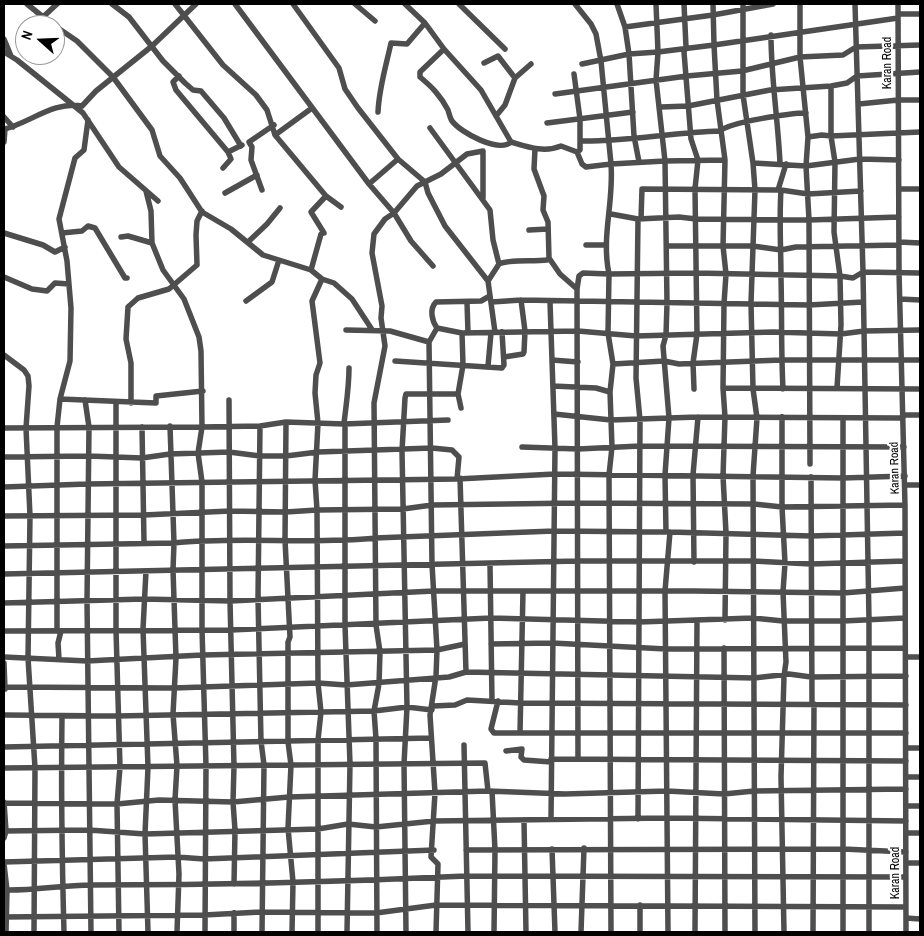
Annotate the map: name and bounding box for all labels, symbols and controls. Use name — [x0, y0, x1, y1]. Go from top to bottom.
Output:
north arrow — [15, 15, 65, 65]
text: N — [17, 28, 37, 42]
street label: Karan Road — [881, 37, 895, 89]
street label: Karan Road — [887, 442, 903, 494]
street label: Karan Road — [889, 847, 903, 899]

